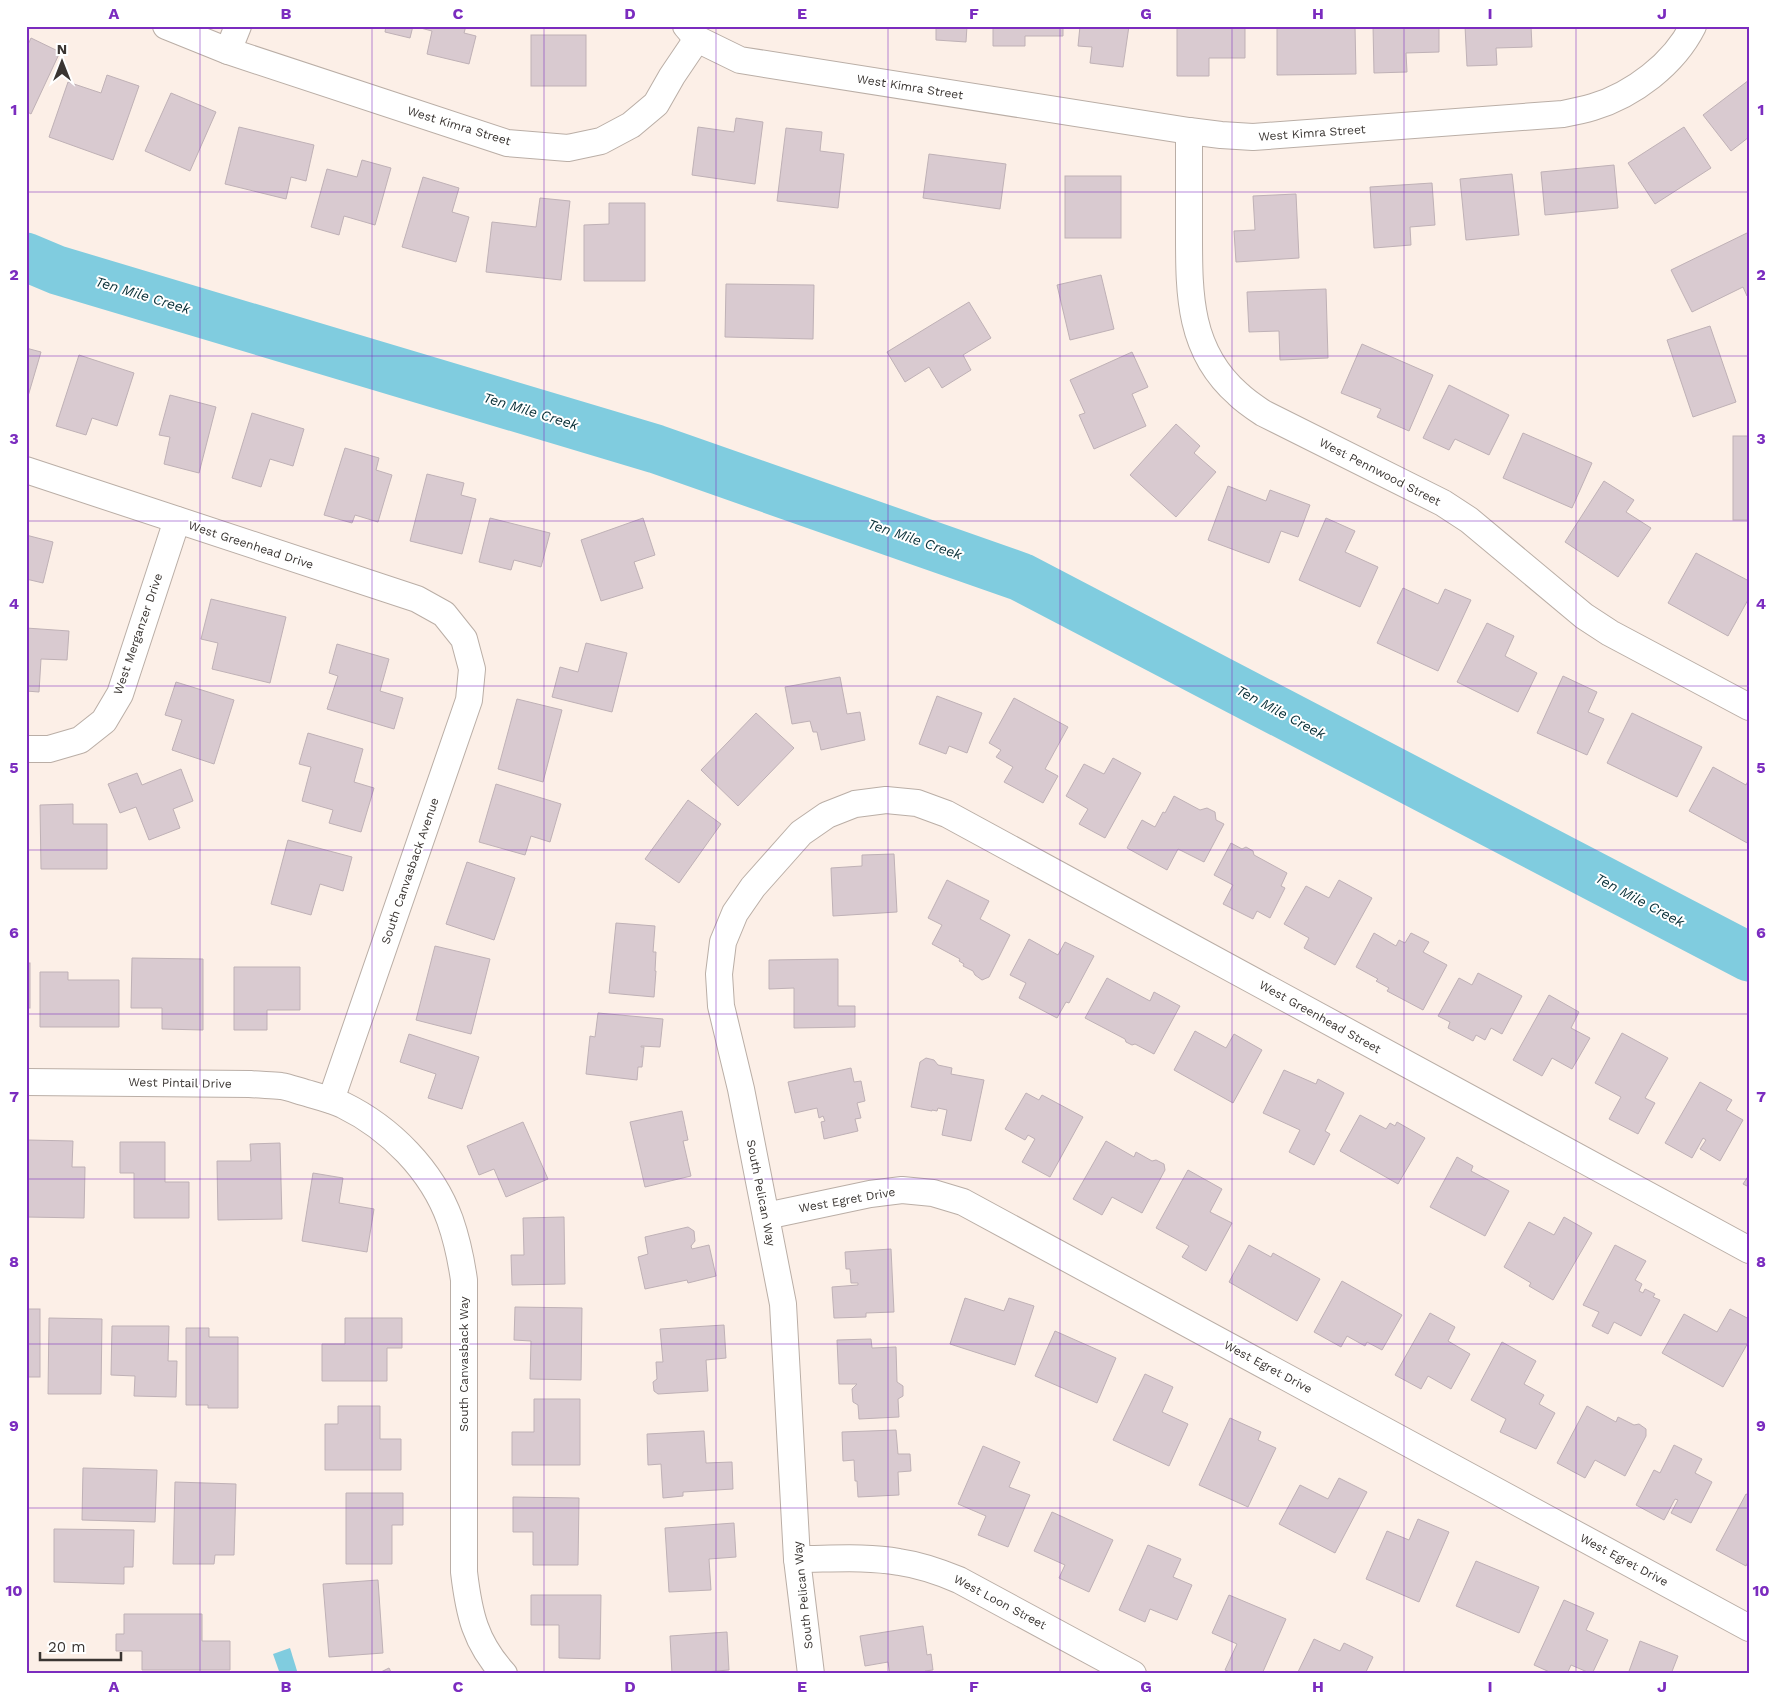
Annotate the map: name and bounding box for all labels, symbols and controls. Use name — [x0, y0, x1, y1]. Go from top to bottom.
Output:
text: A — [109, 4, 120, 23]
text: B — [281, 4, 292, 23]
text: C — [453, 4, 464, 23]
text: D — [624, 4, 636, 23]
text: E — [797, 4, 807, 23]
text: F — [969, 4, 979, 23]
text: G — [1140, 4, 1152, 23]
text: H — [1312, 4, 1324, 23]
text: I — [1487, 4, 1493, 23]
text: J — [1657, 4, 1667, 23]
north arrow — [38, 38, 88, 88]
text: N — [57, 41, 67, 57]
street label: West Kimra Street — [856, 72, 964, 102]
text: 1 — [11, 100, 17, 119]
text: 1 — [1758, 100, 1764, 119]
street label: West Kimra Street — [406, 104, 512, 148]
street label: West Kimra Street — [1258, 122, 1366, 144]
text: 2 — [9, 265, 19, 284]
text: 2 — [1756, 265, 1766, 284]
water label: Ten Mile Creek — [94, 273, 193, 317]
water label: Ten Mile Creek — [482, 389, 581, 433]
text: 3 — [9, 429, 19, 448]
text: 3 — [1756, 429, 1766, 448]
street label: West Pennwood Street — [1317, 435, 1443, 509]
water label: Ten Mile Creek — [866, 515, 965, 563]
street label: West Greenhead Drive — [187, 518, 315, 572]
street label: West Merganzer Drive — [111, 571, 165, 697]
text: 4 — [9, 594, 19, 613]
text: 4 — [1756, 594, 1766, 613]
water label: Ten Mile Creek — [1234, 682, 1329, 742]
text: 5 — [9, 758, 19, 777]
text: 5 — [1756, 758, 1766, 777]
street label: South Canvasback Avenue — [378, 796, 442, 946]
water label: Ten Mile Creek — [1593, 870, 1688, 930]
text: 6 — [9, 923, 19, 942]
text: 6 — [1756, 923, 1766, 942]
street label: West Greenhead Street — [1257, 978, 1383, 1056]
street label: West Pintail Drive — [128, 1075, 232, 1091]
text: 7 — [9, 1087, 19, 1106]
text: 7 — [1756, 1087, 1766, 1106]
street label: South Pelican Way — [744, 1139, 778, 1248]
street label: West Egret Drive — [798, 1185, 897, 1215]
text: 8 — [9, 1252, 19, 1271]
text: 8 — [1756, 1252, 1766, 1271]
street label: South Canvasback Way — [457, 1295, 471, 1432]
street label: West Egret Drive — [1221, 1338, 1315, 1396]
text: 9 — [9, 1416, 19, 1435]
text: 9 — [1756, 1416, 1766, 1435]
street label: West Egret Drive — [1577, 1531, 1671, 1589]
street label: South Pelican Way — [790, 1540, 816, 1650]
street label: West Loon Street — [951, 1572, 1049, 1632]
text: 10 — [5, 1581, 23, 1600]
text: 10 — [1752, 1581, 1770, 1600]
scale bar — [40, 1630, 121, 1662]
text: 20 m — [48, 1638, 86, 1656]
text: A — [109, 1677, 120, 1696]
text: B — [281, 1677, 292, 1696]
text: C — [453, 1677, 464, 1696]
text: D — [624, 1677, 636, 1696]
text: E — [797, 1677, 807, 1696]
text: F — [969, 1677, 979, 1696]
text: G — [1140, 1677, 1152, 1696]
text: H — [1312, 1677, 1324, 1696]
text: I — [1487, 1677, 1493, 1696]
text: J — [1657, 1677, 1667, 1696]

